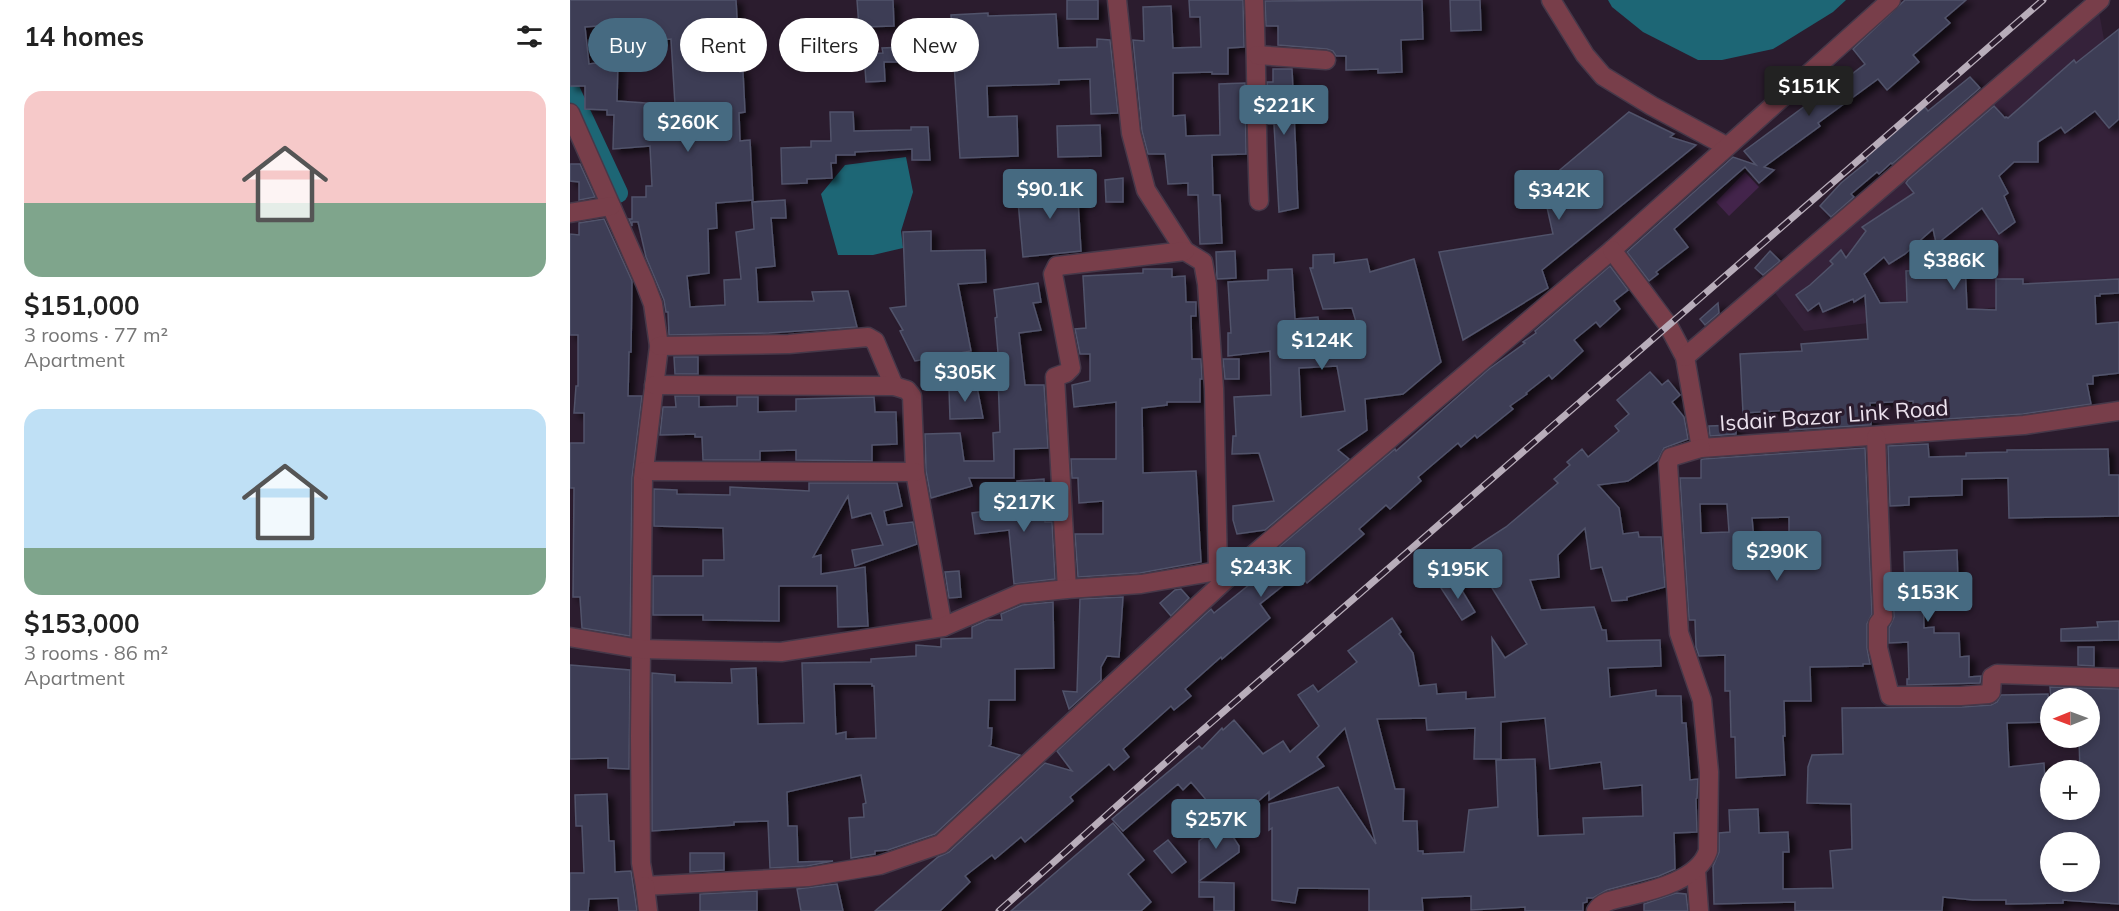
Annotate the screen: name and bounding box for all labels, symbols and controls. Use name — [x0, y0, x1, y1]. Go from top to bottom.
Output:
chip: Buy — [588, 18, 668, 72]
chip: Rent — [680, 18, 767, 72]
chip: Filters — [779, 18, 879, 72]
chip: New — [891, 18, 979, 72]
text: 14 homes — [24, 20, 144, 53]
icon: filters — [513, 20, 546, 53]
pin: $151K — [1767, 66, 1851, 117]
text: $151K — [1778, 73, 1840, 98]
pin: $221K — [1242, 85, 1326, 136]
text: $221K — [1253, 92, 1315, 117]
pin: $260K — [646, 102, 730, 153]
text: $260K — [657, 109, 719, 134]
icon: home — [231, 130, 339, 238]
pin: $90.1K — [1001, 169, 1099, 220]
pin: $342K — [1517, 170, 1601, 221]
text: $90.1K — [1017, 176, 1083, 201]
text: $342K — [1528, 177, 1590, 202]
pin: $386K — [1912, 240, 1996, 291]
text: $386K — [1923, 247, 1985, 272]
text: $151,000 — [24, 289, 140, 322]
pin: $124K — [1280, 320, 1364, 371]
text: 3 rooms · 77 m² — [24, 322, 168, 347]
text: $124K — [1291, 327, 1353, 352]
text: Apartment — [24, 347, 125, 372]
pin: $305K — [923, 352, 1007, 403]
text: $305K — [934, 359, 996, 384]
street label: Isdair Bazar Link Road — [1719, 393, 1949, 437]
icon: home — [231, 448, 339, 556]
pin: $217K — [982, 482, 1066, 533]
text: $217K — [993, 489, 1055, 514]
pin: $290K — [1735, 531, 1819, 582]
text: $290K — [1746, 538, 1808, 563]
pin: $243K — [1219, 547, 1303, 598]
pin: $195K — [1416, 549, 1500, 600]
text: $243K — [1230, 554, 1292, 579]
text: $195K — [1427, 556, 1489, 581]
pin: $153K — [1886, 572, 1970, 623]
text: $153K — [1897, 579, 1959, 604]
text: $153,000 — [24, 607, 140, 640]
text: 3 rooms · 86 m² — [24, 640, 168, 665]
text: Apartment — [24, 665, 125, 690]
north arrow — [2040, 688, 2100, 748]
map controls — [2040, 688, 2100, 892]
button: + — [2040, 760, 2100, 820]
pin: $257K — [1174, 799, 1258, 850]
text: $257K — [1185, 806, 1247, 831]
button: − — [2040, 832, 2100, 892]

